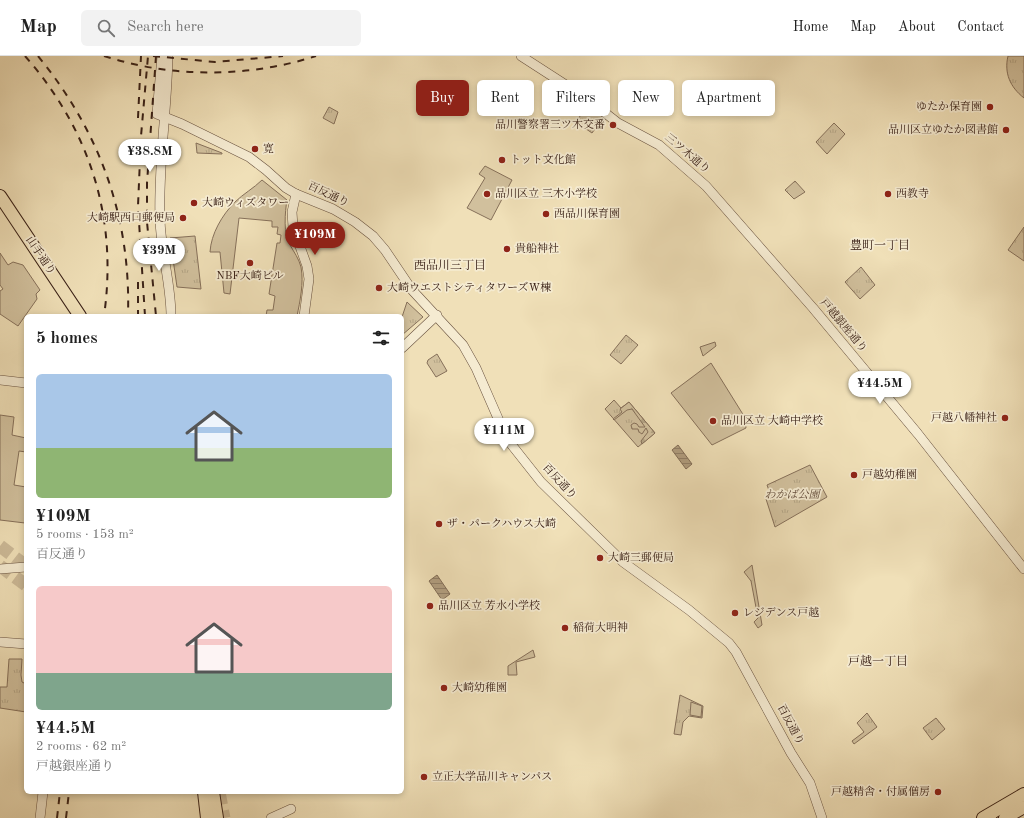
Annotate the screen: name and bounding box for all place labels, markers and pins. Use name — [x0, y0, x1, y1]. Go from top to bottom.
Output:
place label: ゆたか保育園 — [916, 100, 982, 113]
marker: ゆたか保育園 — [985, 102, 995, 112]
place label: 品川警察署三ツ木交番 — [495, 118, 605, 131]
marker: 品川警察署三ツ木交番 — [608, 120, 618, 130]
place label: 品川区立ゆたか図書館 — [888, 123, 998, 136]
marker: 品川区立ゆたか図書館 — [1001, 125, 1011, 135]
pin: ¥38.8M — [117, 139, 183, 173]
place label: 寛 — [263, 142, 274, 155]
marker: 寛 — [250, 144, 260, 154]
place label: トット文化館 — [510, 153, 576, 166]
marker: トット文化館 — [497, 155, 507, 165]
place label: 品川区立 三木小学校 — [495, 187, 597, 200]
place label: 西教寺 — [896, 187, 929, 200]
marker: 品川区立 三木小学校 — [482, 189, 492, 199]
marker: 西教寺 — [883, 189, 893, 199]
place label: 大崎ウィズタワー — [202, 196, 289, 209]
marker: 大崎ウィズタワー — [189, 198, 199, 208]
place label: 西品川保育園 — [554, 207, 620, 220]
marker: 西品川保育園 — [541, 209, 551, 219]
place label: 大崎駅西口郵便局 — [87, 211, 175, 224]
marker: 大崎駅西口郵便局 — [178, 213, 188, 223]
pin: ¥109M — [287, 222, 343, 256]
pin: ¥39M — [135, 238, 183, 272]
place label: 貴船神社 — [515, 242, 559, 255]
marker: 貴船神社 — [502, 244, 512, 254]
marker: NBF大崎ビル — [245, 258, 255, 268]
place label: NBF大崎ビル — [216, 269, 284, 282]
place label: 大崎ウエストシティタワーズW棟 — [387, 281, 551, 294]
marker: 大崎ウエストシティタワーズW棟 — [374, 283, 384, 293]
pin: ¥44.5M — [847, 371, 913, 405]
place label: 戸越八幡神社 — [931, 411, 997, 424]
marker: 戸越八幡神社 — [1000, 413, 1010, 423]
place label: 品川区立 大崎中学校 — [721, 414, 823, 427]
marker: 品川区立 大崎中学校 — [708, 416, 718, 426]
pin: ¥111M — [476, 418, 532, 452]
place label: 戸越幼稚園 — [862, 468, 917, 481]
marker: 戸越幼稚園 — [849, 470, 859, 480]
place label: ザ・パークハウス大崎 — [447, 517, 556, 530]
marker: ザ・パークハウス大崎 — [434, 519, 444, 529]
place label: 大崎三郵便局 — [608, 551, 674, 564]
marker: 大崎三郵便局 — [595, 553, 605, 563]
place label: 品川区立 芳水小学校 — [438, 599, 540, 612]
marker: 品川区立 芳水小学校 — [425, 601, 435, 611]
place label: レジデンス戸越 — [743, 606, 819, 619]
marker: レジデンス戸越 — [730, 608, 740, 618]
place label: 稲荷大明神 — [573, 621, 628, 634]
marker: 稲荷大明神 — [560, 623, 570, 633]
place label: 大崎幼稚園 — [452, 681, 507, 694]
marker: 大崎幼稚園 — [439, 683, 449, 693]
place label: 立正大学品川キャンパス — [432, 770, 552, 783]
marker: 立正大学品川キャンパス — [419, 772, 429, 782]
place label: 戸越精舎・付属僧房 — [831, 785, 930, 798]
marker: 戸越精舎・付属僧房 — [933, 787, 943, 797]

